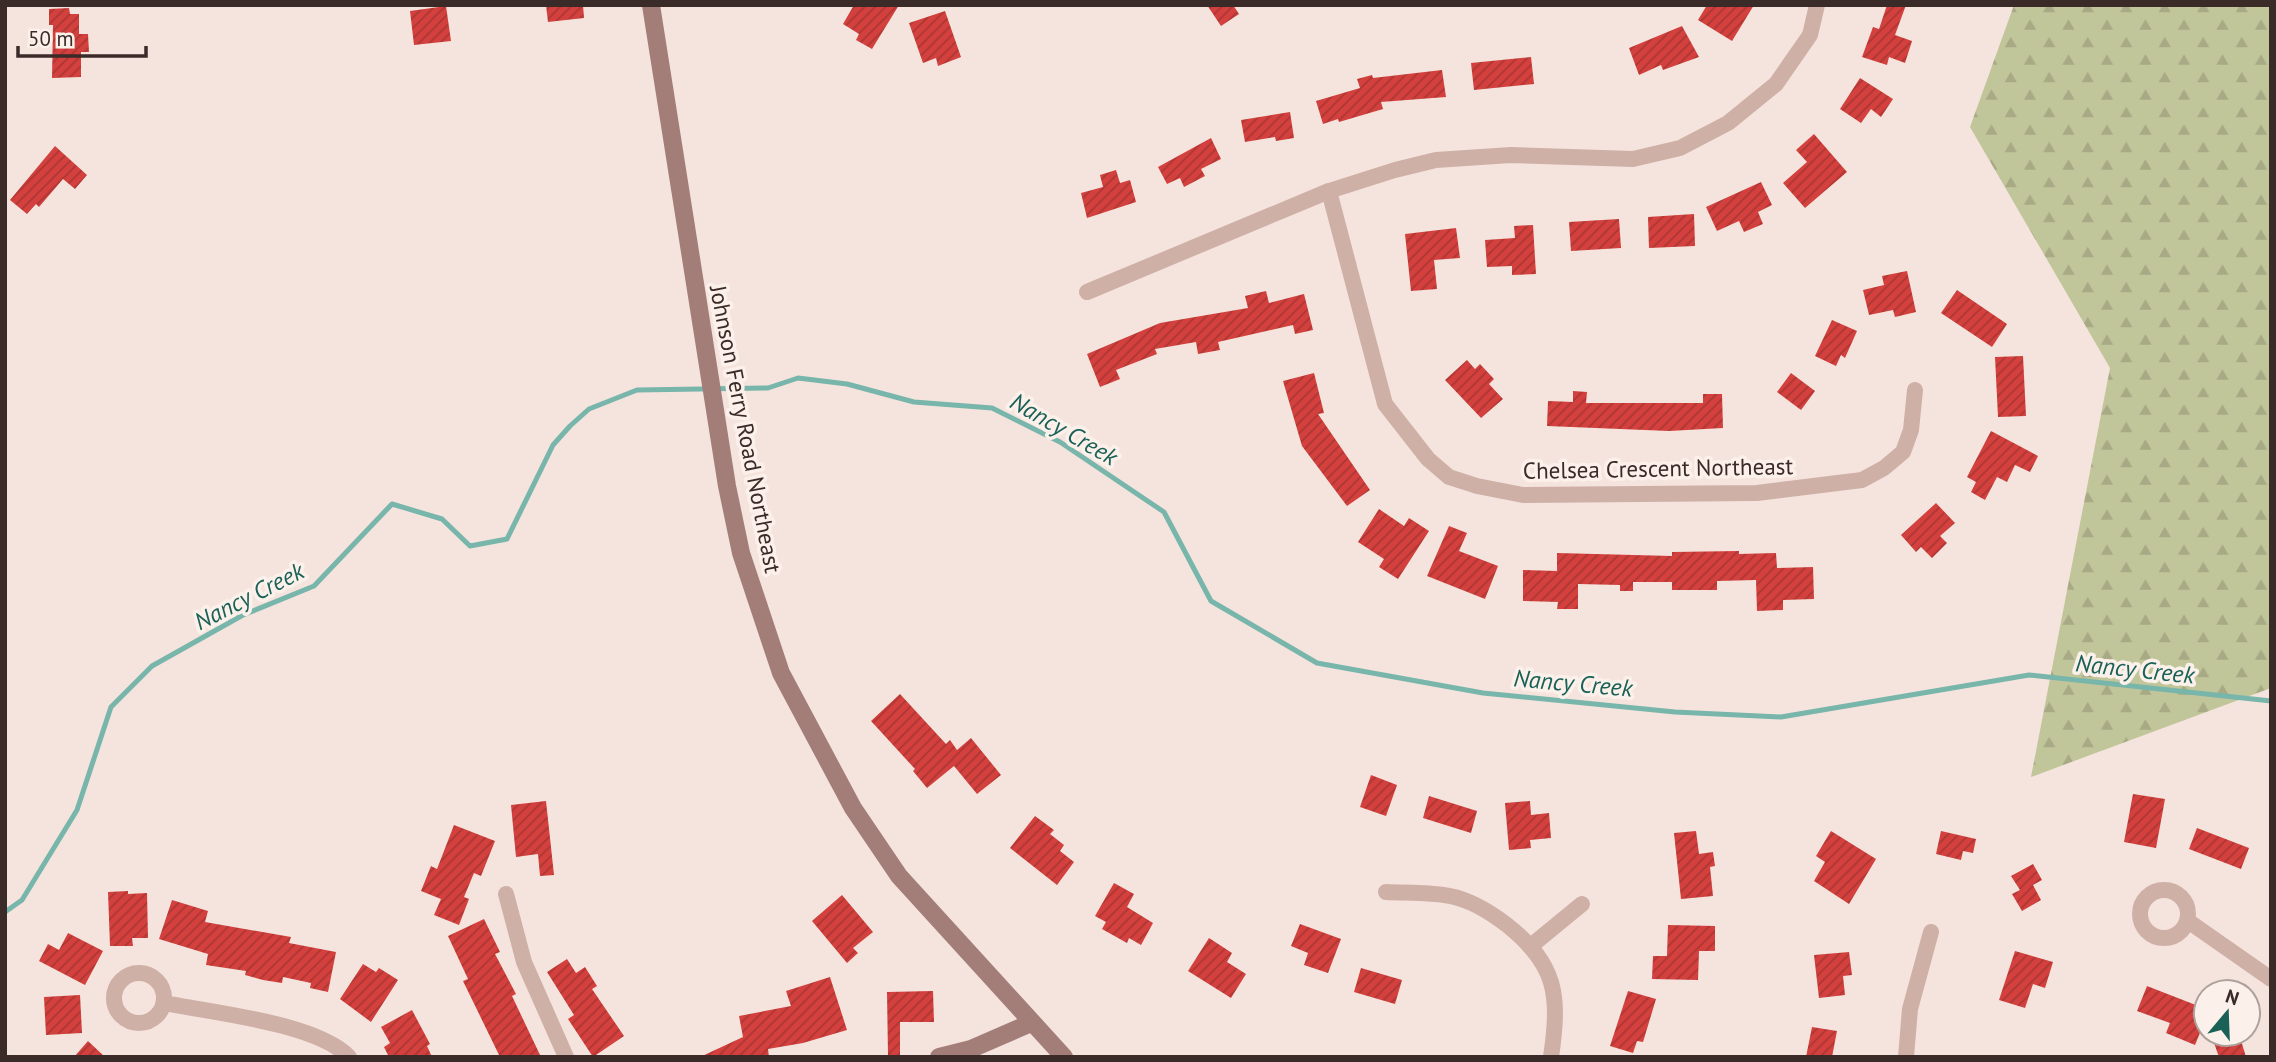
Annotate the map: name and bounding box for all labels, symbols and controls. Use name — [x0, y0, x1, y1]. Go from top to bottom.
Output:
scale bar — [18, 14, 145, 58]
text: 50 m — [28, 25, 74, 52]
street label: Johnson Ferry Road Northeast — [704, 282, 788, 575]
water label: Nancy Creek — [1005, 386, 1124, 473]
street label: Chelsea Crescent Northeast — [1523, 451, 1794, 485]
water label: Nancy Creek — [189, 555, 310, 637]
water label: Nancy Creek — [2074, 647, 2197, 691]
water label: Nancy Creek — [1512, 662, 1635, 704]
north arrow — [2192, 978, 2262, 1048]
text: N — [2223, 984, 2242, 1010]

